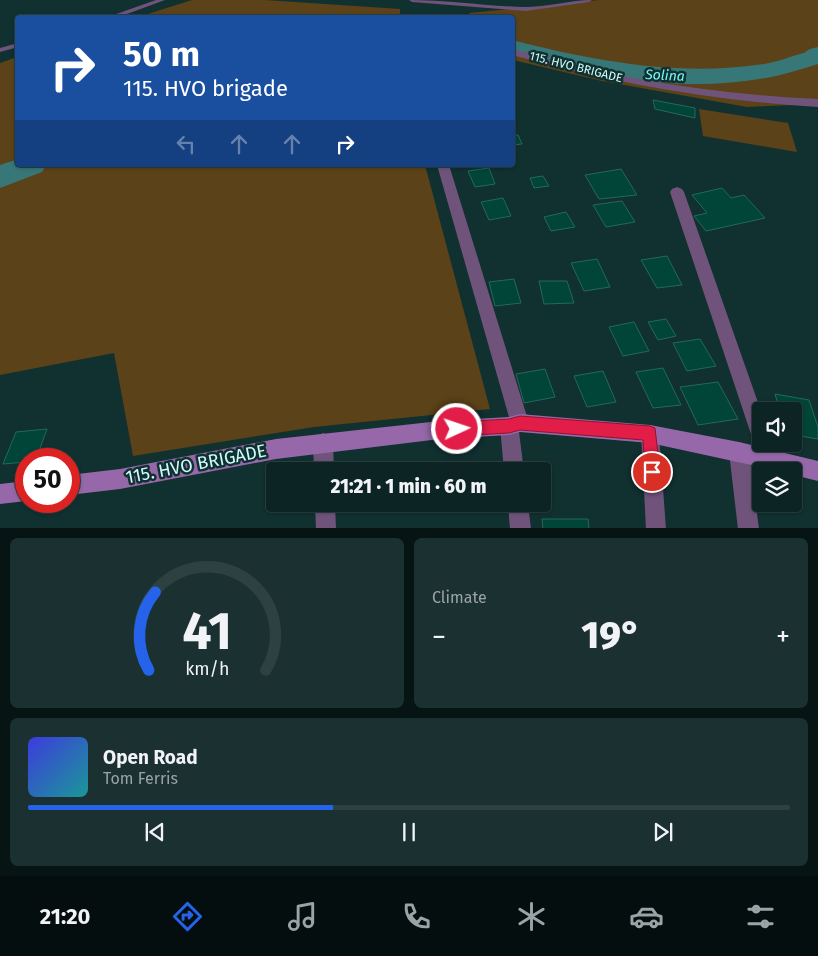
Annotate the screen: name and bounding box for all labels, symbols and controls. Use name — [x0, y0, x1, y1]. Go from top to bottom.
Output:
text: 50 m — [123, 33, 200, 75]
icon: right — [40, 35, 105, 100]
street label: 115. HVO BRIGADE — [528, 49, 624, 85]
water label: Solina — [644, 66, 685, 85]
text: 115. HVO brigade — [123, 75, 288, 102]
icon: left — [172, 130, 200, 158]
icon: ahead — [225, 130, 253, 158]
icon: ahead — [278, 130, 306, 158]
icon: right — [331, 130, 359, 158]
position arrow — [430, 402, 482, 454]
map controls — [752, 402, 802, 512]
button: sound — [752, 402, 802, 452]
street label: 115. HVO BRIGADE — [124, 440, 268, 488]
speed limit sign: 50 — [15, 448, 80, 513]
pin — [631, 451, 673, 493]
icon: arrive — [638, 458, 666, 486]
button: layers — [752, 462, 802, 512]
text: 21:21 · 1 min · 60 m — [330, 475, 487, 498]
text: Climate — [432, 588, 487, 607]
text: 41 — [182, 600, 232, 663]
text: 19° — [581, 612, 641, 658]
text: − — [432, 620, 446, 653]
text: + — [776, 620, 790, 653]
text: km/h — [185, 658, 229, 680]
text: Open Road — [103, 746, 198, 769]
text: Tom Ferris — [103, 769, 178, 788]
icon: previous — [141, 818, 169, 846]
icon: pause — [395, 818, 423, 846]
icon: next — [649, 818, 677, 846]
icon: directions — [170, 899, 205, 934]
icon: music — [285, 899, 320, 934]
icon: phone — [399, 899, 434, 934]
icon: climate — [514, 899, 549, 934]
icon: car — [629, 899, 664, 934]
icon: filters — [743, 899, 778, 934]
text: 21:20 — [40, 903, 90, 930]

